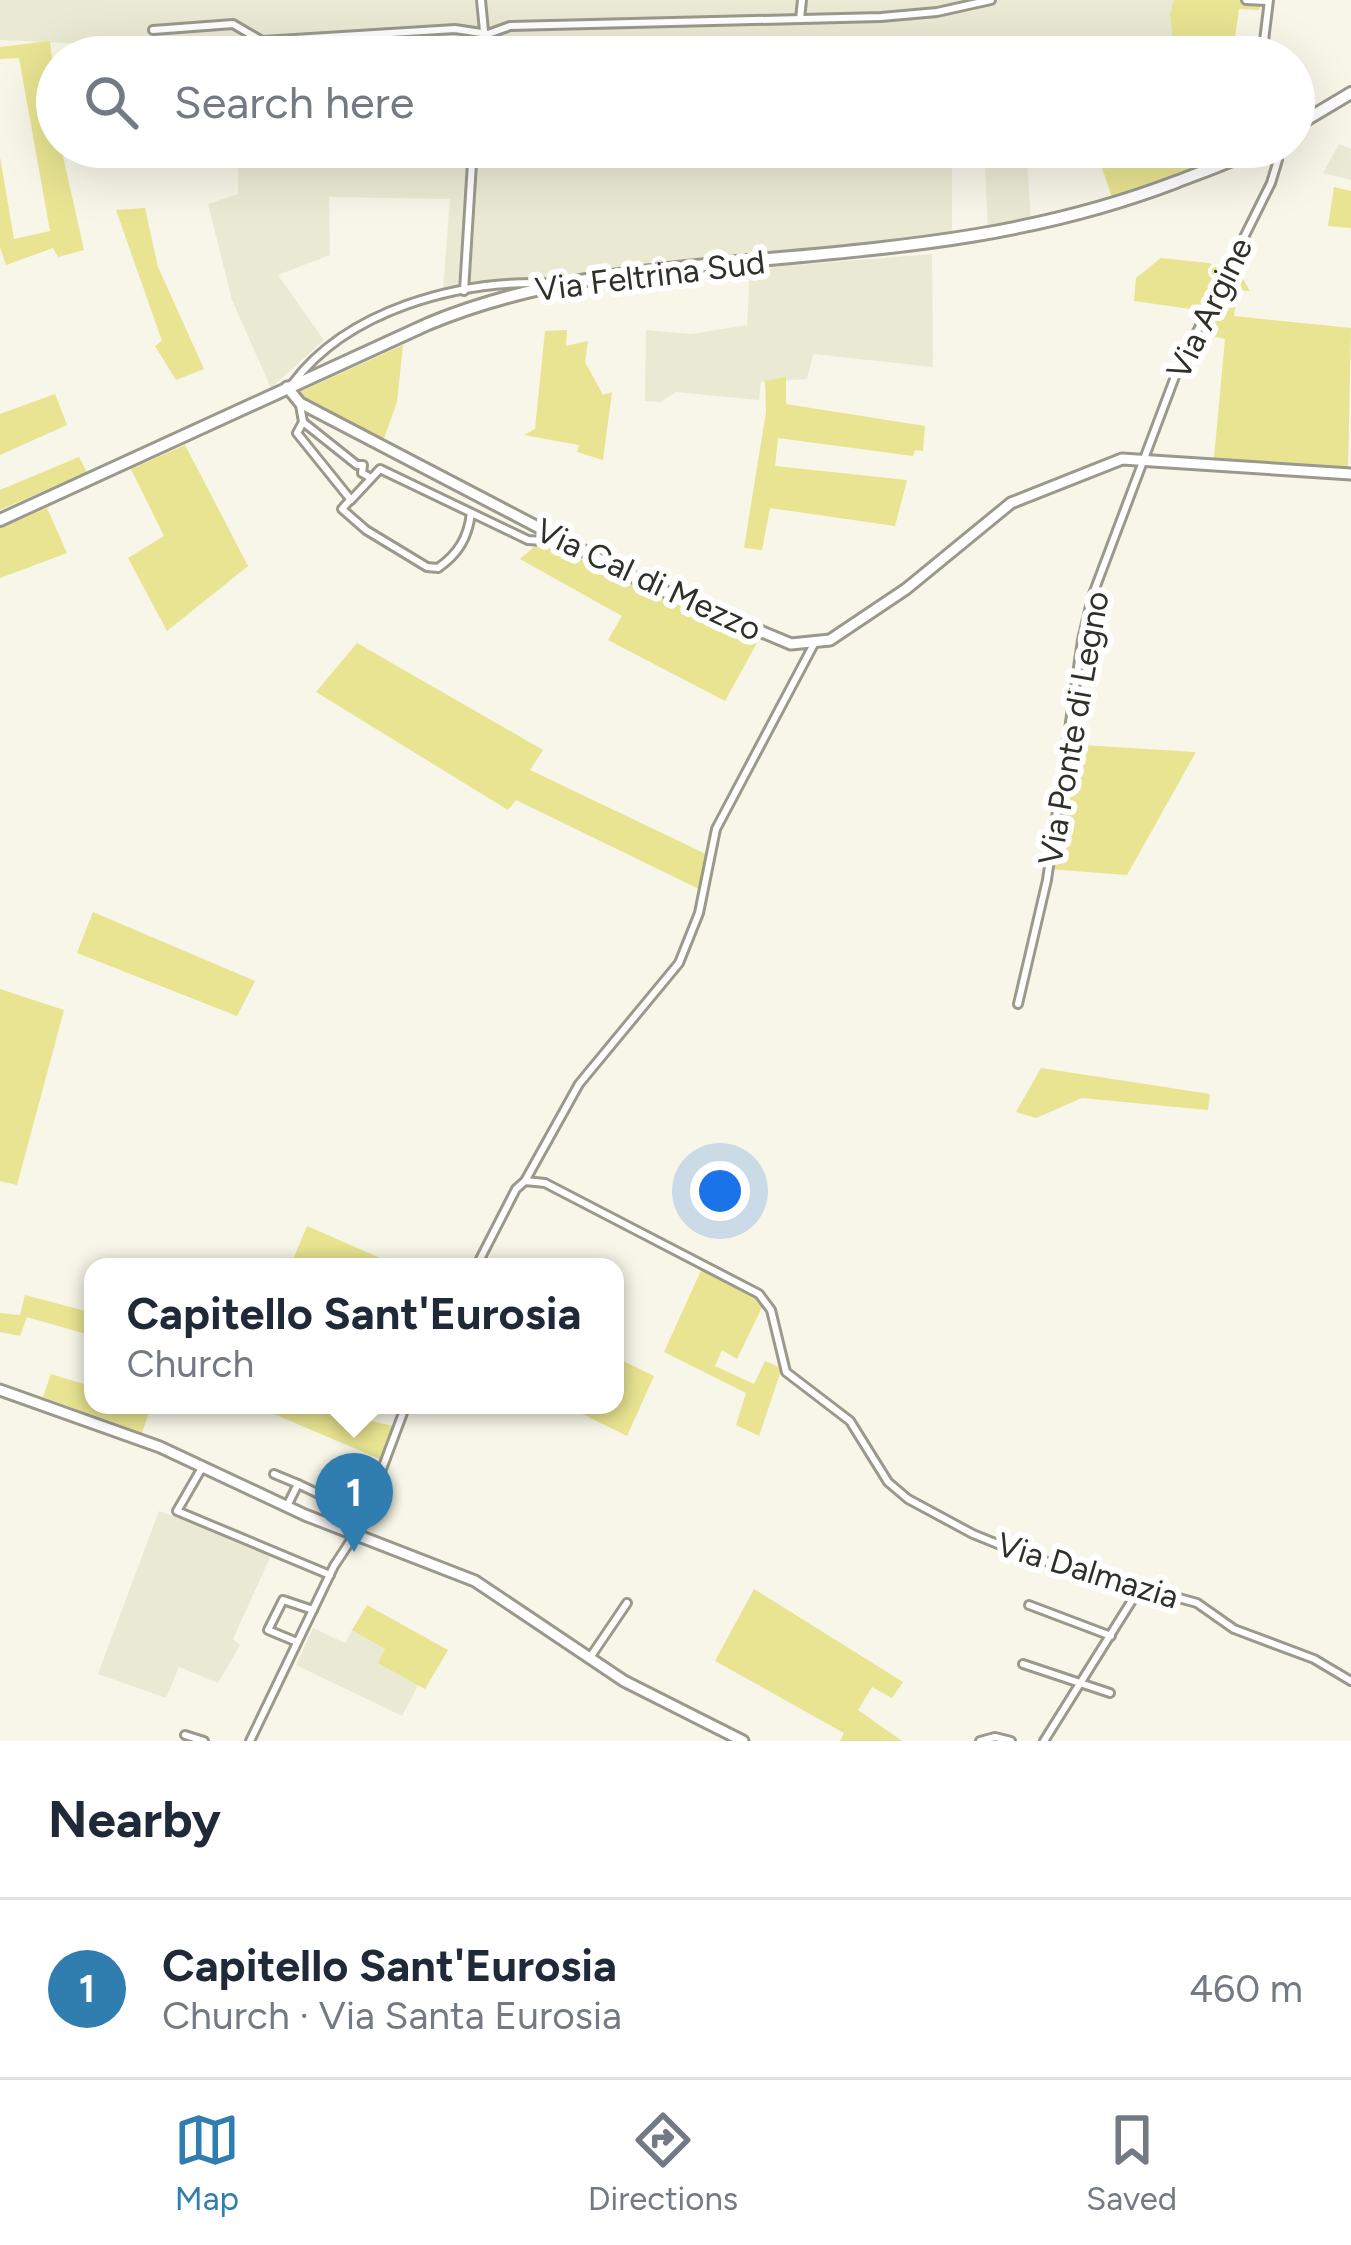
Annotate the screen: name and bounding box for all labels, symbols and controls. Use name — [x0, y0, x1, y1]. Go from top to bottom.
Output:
search box — [36, 36, 1315, 168]
icon: search — [78, 69, 144, 135]
text: Search here — [174, 75, 414, 129]
street label: Via Argine — [1159, 231, 1260, 385]
street label: Via Feltrina Sud — [533, 242, 767, 309]
street label: Via Cal di Mezzo — [530, 510, 768, 649]
street label: Via Ponte di Legno — [1030, 588, 1117, 868]
your location — [690, 1161, 750, 1221]
popup — [84, 1258, 624, 1414]
text: Capitello Sant'Eurosia — [126, 1286, 582, 1340]
text: Church — [126, 1340, 254, 1387]
pin: 1 — [315, 1453, 393, 1552]
street label: Via Dalmazia — [992, 1524, 1183, 1617]
text: Nearby — [48, 1789, 221, 1850]
text: Capitello Sant'Eurosia — [162, 1938, 617, 1992]
text: 1 — [79, 1965, 95, 2012]
text: 460 m — [1189, 1965, 1303, 2012]
text: Church · Via Santa Eurosia — [162, 1992, 622, 2039]
tab: Map — [174, 2107, 240, 2218]
tab: Directions — [588, 2107, 738, 2218]
tab: Saved — [1086, 2107, 1177, 2218]

